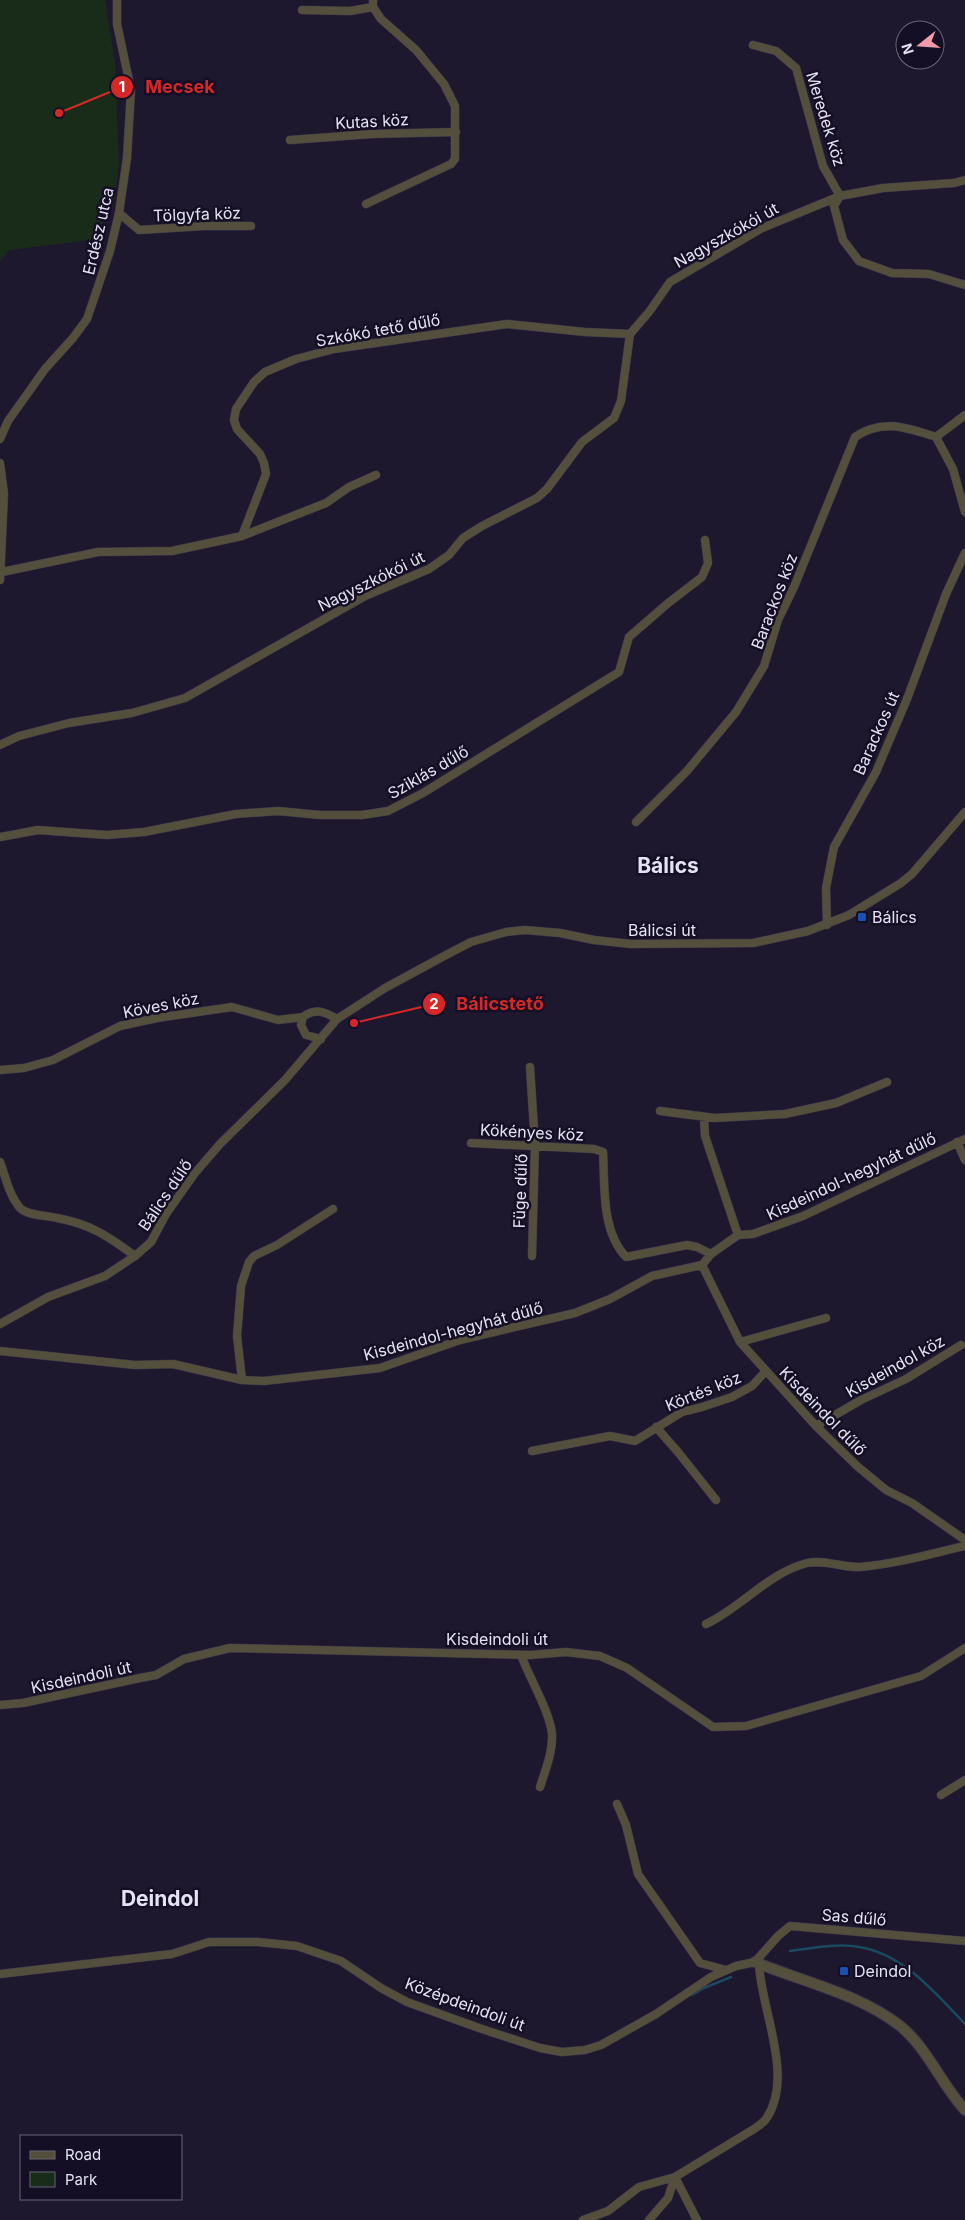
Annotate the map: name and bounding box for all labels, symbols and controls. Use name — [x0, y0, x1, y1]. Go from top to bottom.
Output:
north arrow — [895, 20, 945, 70]
text: N — [897, 41, 917, 57]
street label: Meredek köz — [802, 69, 850, 169]
callout: Mecsek — [110, 70, 224, 103]
text: Mecsek — [145, 76, 215, 97]
text: 1 — [119, 77, 125, 96]
street label: Kutas köz — [335, 109, 409, 133]
street label: Erdész utca — [78, 185, 118, 277]
street label: Nagyszkókói út — [670, 198, 782, 272]
street label: Tölgyfa köz — [153, 202, 241, 226]
street label: Szkókó tető dűlő — [314, 309, 442, 351]
street label: Nagyszkókói út — [314, 547, 428, 615]
street label: Barackos köz — [747, 550, 801, 652]
street label: Barackos út — [849, 688, 903, 778]
street label: Sziklás dűlő — [384, 741, 472, 803]
district label: Bálics — [637, 853, 699, 878]
place label: Bálics — [872, 907, 917, 927]
marker: Bálics — [856, 911, 868, 923]
street label: Bálicsi út — [628, 920, 696, 940]
callout: Bálicstető — [421, 987, 554, 1020]
street label: Köves köz — [121, 988, 201, 1022]
text: Bálicstető — [456, 993, 544, 1014]
text: 2 — [429, 994, 439, 1013]
street label: Kökényes köz — [479, 1119, 585, 1145]
street label: Kisdeindol-hegyhát dűlő — [763, 1128, 939, 1224]
street label: Füge dűlő — [509, 1153, 531, 1229]
street label: Bálics dűlő — [134, 1155, 196, 1235]
street label: Kisdeindol-hegyhát dűlő — [361, 1297, 545, 1365]
street label: Kisdeindol köz — [842, 1331, 948, 1401]
street label: Kisdeindol dűlő — [775, 1362, 871, 1460]
street label: Körtés köz — [662, 1367, 744, 1415]
street label: Kisdeindoli út — [446, 1629, 548, 1649]
street label: Kisdeindoli út — [29, 1657, 133, 1697]
district label: Deindol — [121, 1886, 199, 1911]
street label: Sas dűlő — [821, 1904, 887, 1930]
place label: Deindol — [854, 1961, 911, 1981]
marker: Deindol — [838, 1965, 850, 1977]
street label: Középdeindoli út — [402, 1973, 528, 2035]
legend — [20, 2135, 182, 2200]
text: Road — [65, 2145, 101, 2164]
text: Park — [65, 2170, 98, 2189]

